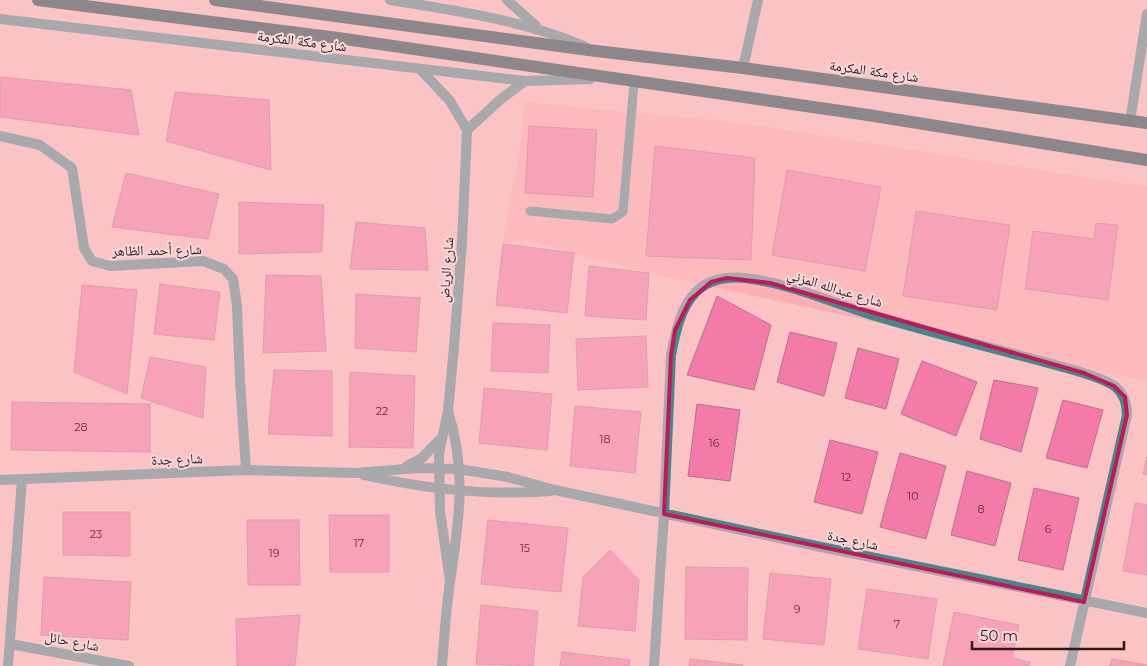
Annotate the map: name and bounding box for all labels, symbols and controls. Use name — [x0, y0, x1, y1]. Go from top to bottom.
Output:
street label: شارع مكة المكرمة — [256, 27, 348, 56]
street label: شارع مكة المكرمة — [828, 56, 920, 87]
street label: شارع الرياض — [435, 236, 458, 304]
street label: شارع أحمد الظاهر — [111, 240, 202, 261]
street label: شارع عبدالله المزني — [784, 265, 885, 314]
house number: 22 — [376, 404, 388, 418]
house number: 28 — [74, 420, 88, 434]
house number: 18 — [600, 432, 611, 446]
house number: 16 — [709, 436, 720, 450]
street label: شارع جدة — [151, 449, 203, 470]
house number: 12 — [841, 470, 851, 484]
house number: 10 — [907, 489, 919, 503]
house number: 8 — [977, 502, 985, 516]
house number: 6 — [1045, 522, 1052, 536]
street label: شارع جدة — [826, 526, 880, 555]
house number: 23 — [90, 527, 102, 541]
house number: 17 — [354, 536, 364, 550]
house number: 15 — [520, 541, 530, 555]
house number: 19 — [269, 546, 280, 560]
house number: 9 — [794, 602, 801, 616]
house number: 7 — [894, 617, 900, 631]
scale bar — [972, 618, 1124, 650]
text: 50 m — [980, 626, 1018, 645]
street label: شارع حائل — [43, 627, 101, 656]

